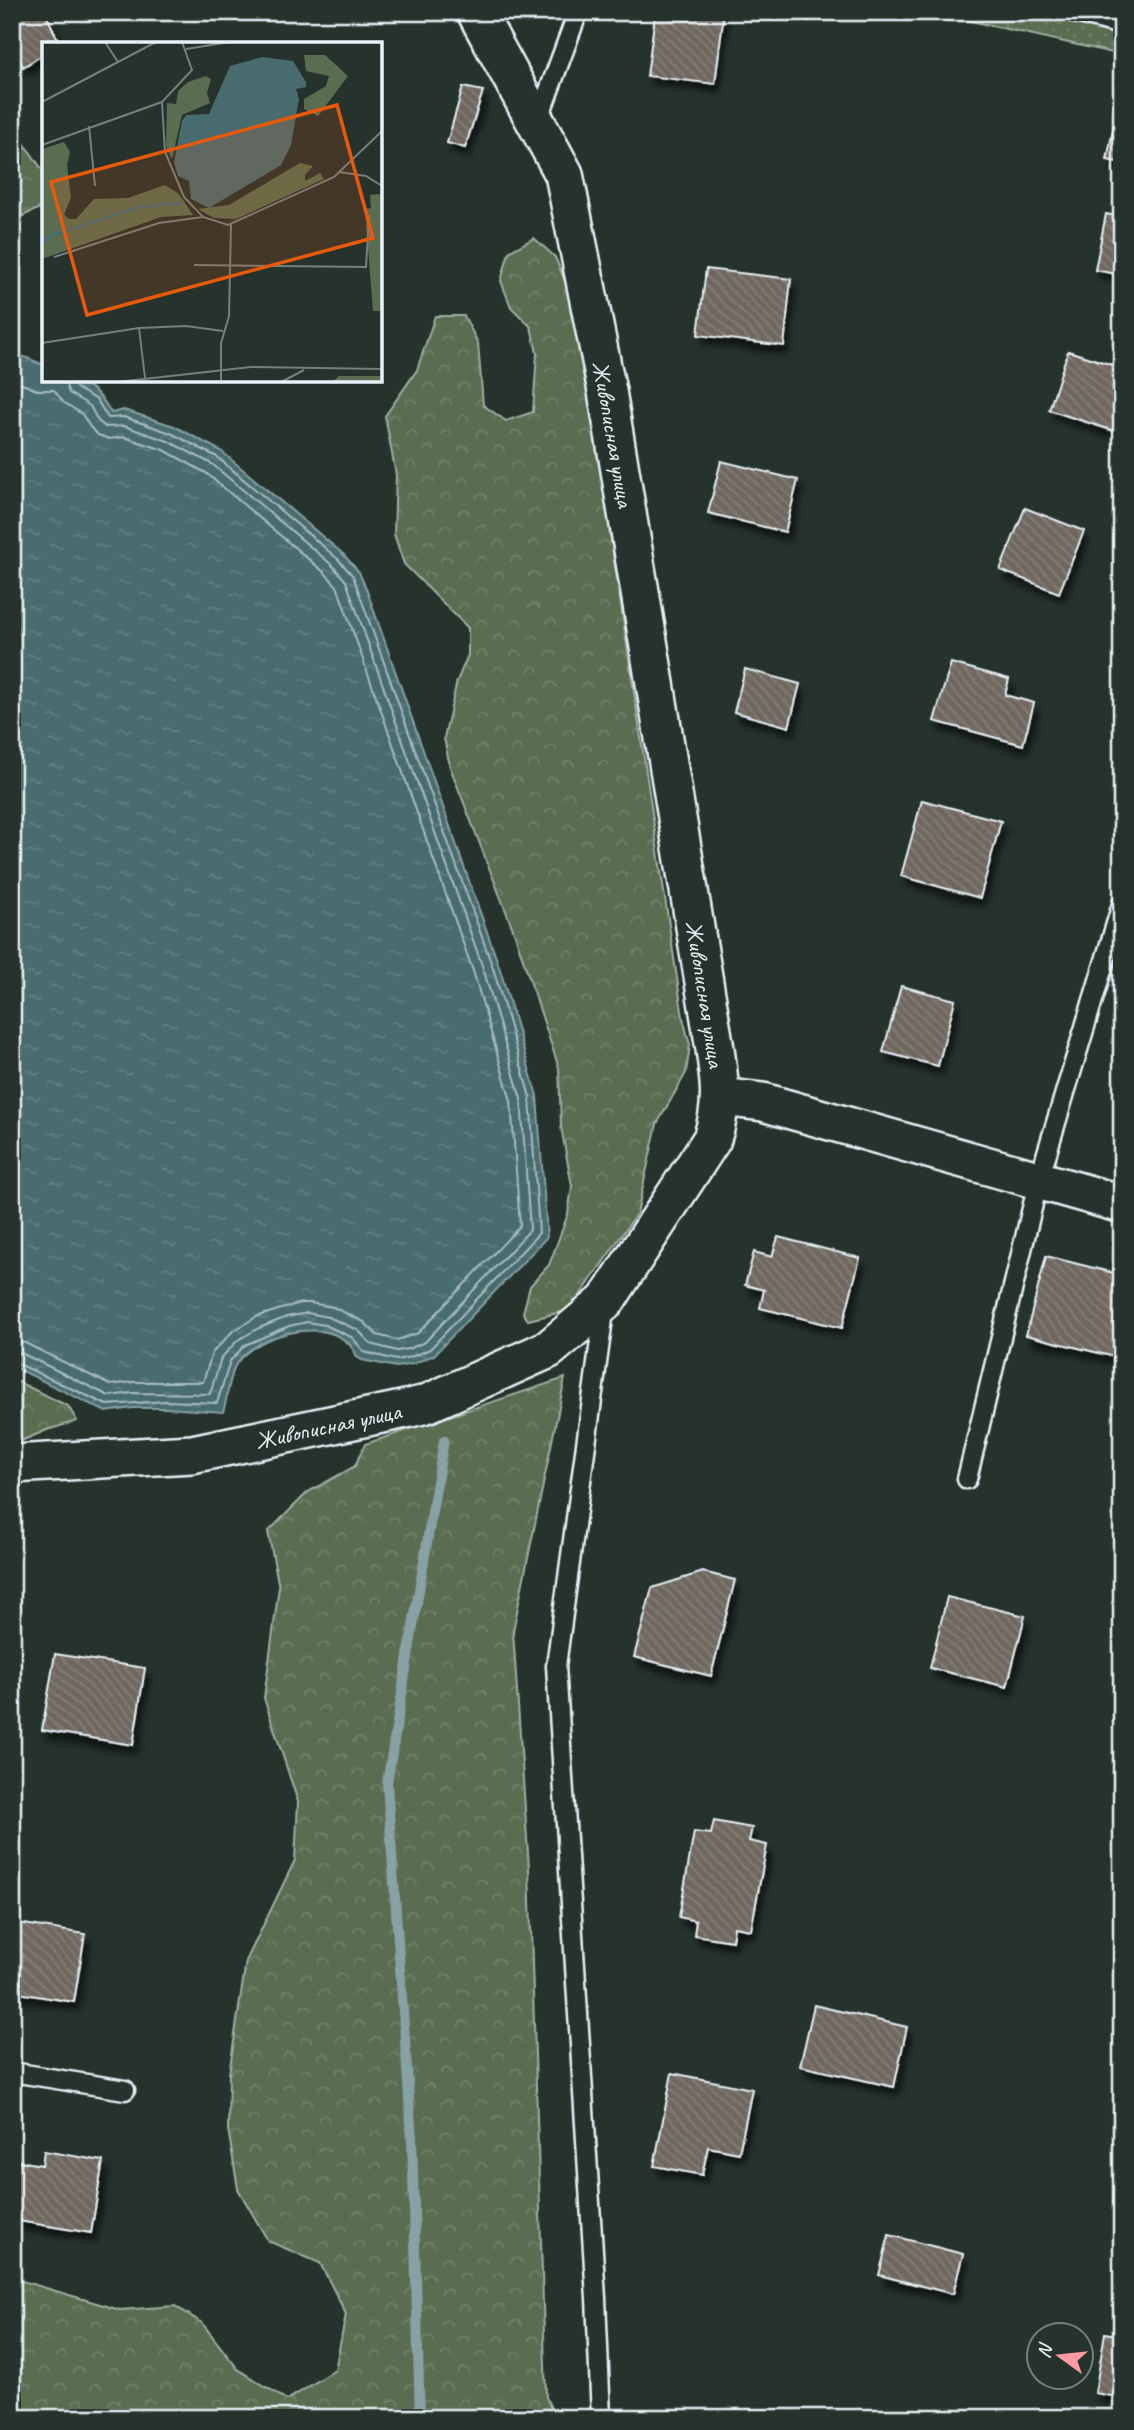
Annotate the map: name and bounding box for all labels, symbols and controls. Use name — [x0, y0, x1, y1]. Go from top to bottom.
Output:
inset map — [42, 42, 382, 382]
street label: Живописная улица — [585, 358, 641, 511]
street label: Живописная улица — [679, 918, 732, 1071]
street label: Живописная улица — [252, 1396, 405, 1456]
north arrow — [1026, 2322, 1096, 2392]
text: N — [1031, 2340, 1058, 2361]

